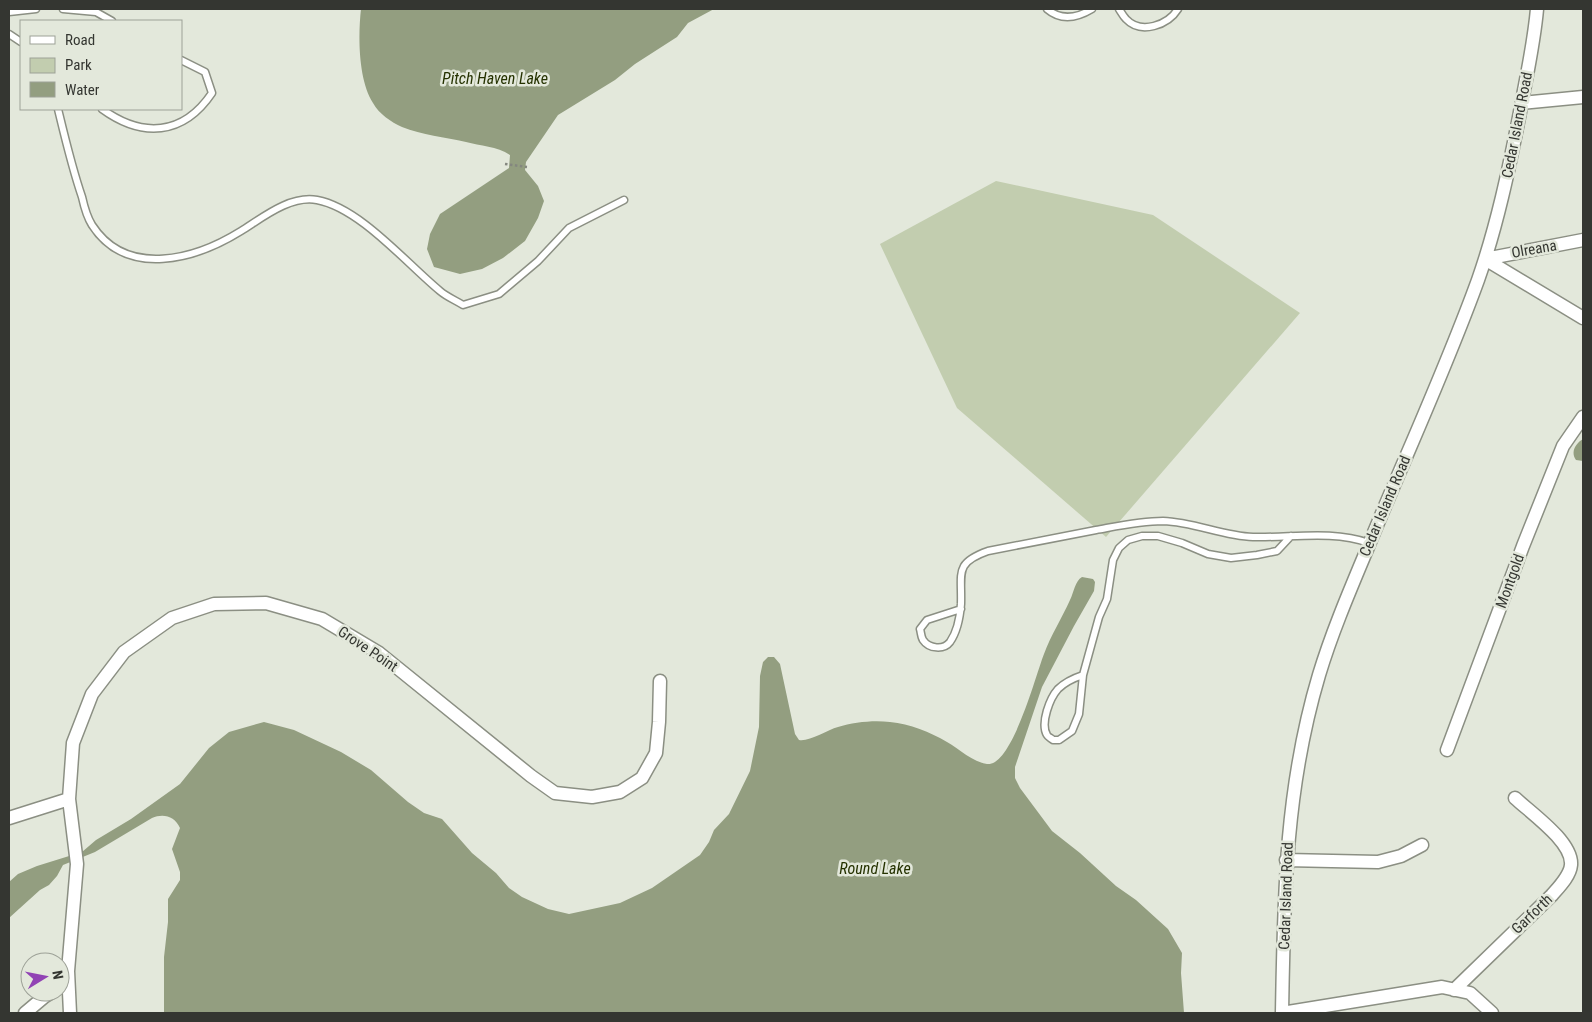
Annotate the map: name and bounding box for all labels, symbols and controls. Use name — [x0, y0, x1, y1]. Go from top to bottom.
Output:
legend — [20, 20, 182, 110]
text: Road — [65, 31, 95, 49]
text: Park — [65, 56, 92, 74]
water label: Pitch Haven Lake — [442, 69, 548, 88]
street label: Cedar Island Road — [1498, 70, 1536, 180]
text: Water — [65, 81, 100, 99]
street label: Olreana — [1510, 236, 1558, 262]
street label: Cedar Island Road — [1356, 453, 1414, 559]
street label: Montgold — [1492, 551, 1528, 611]
street label: Grove Point — [335, 622, 401, 676]
street label: Cedar Island Road — [1275, 842, 1297, 950]
water label: Round Lake — [839, 859, 911, 878]
street label: Garforth — [1508, 890, 1556, 938]
north arrow — [20, 952, 70, 1002]
text: N — [49, 969, 66, 980]

